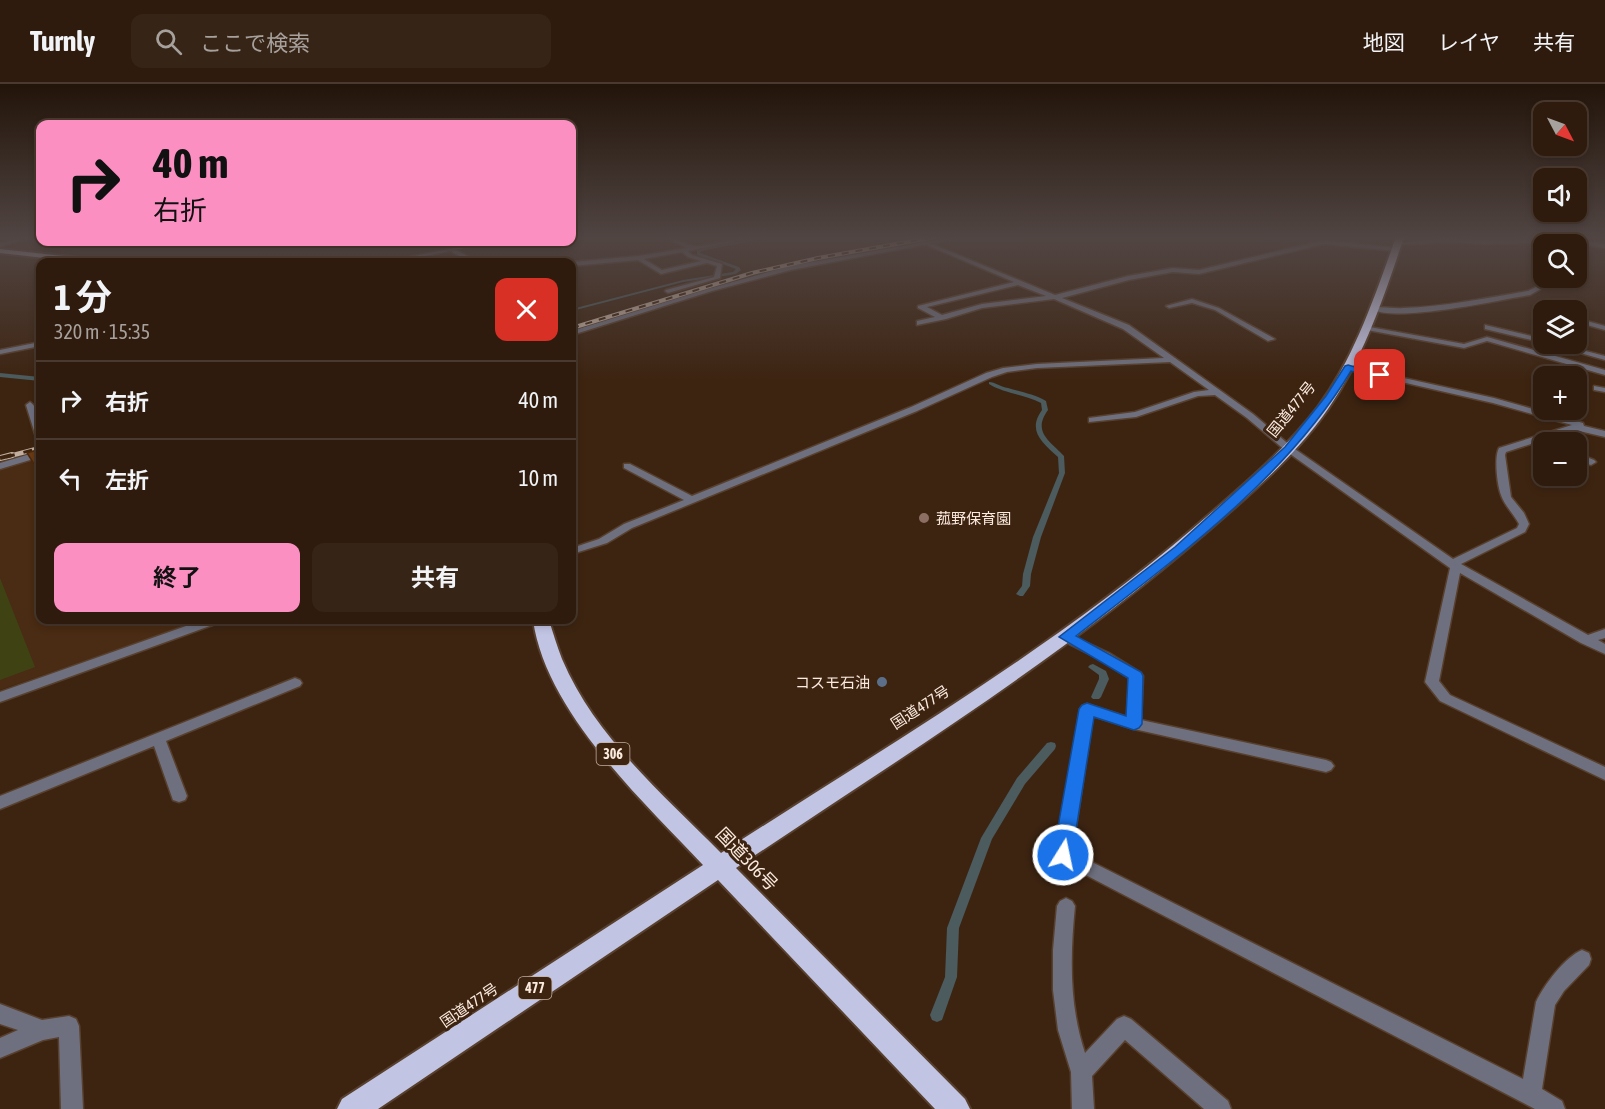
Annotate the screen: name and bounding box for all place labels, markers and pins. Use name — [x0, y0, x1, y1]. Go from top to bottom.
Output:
pin — [1354, 349, 1405, 400]
place label: 菰野保育園 — [936, 510, 1011, 527]
marker: 菰野保育園 — [917, 511, 931, 525]
place label: コスモ石油 — [795, 674, 870, 691]
marker: コスモ石油 — [875, 675, 889, 689]

